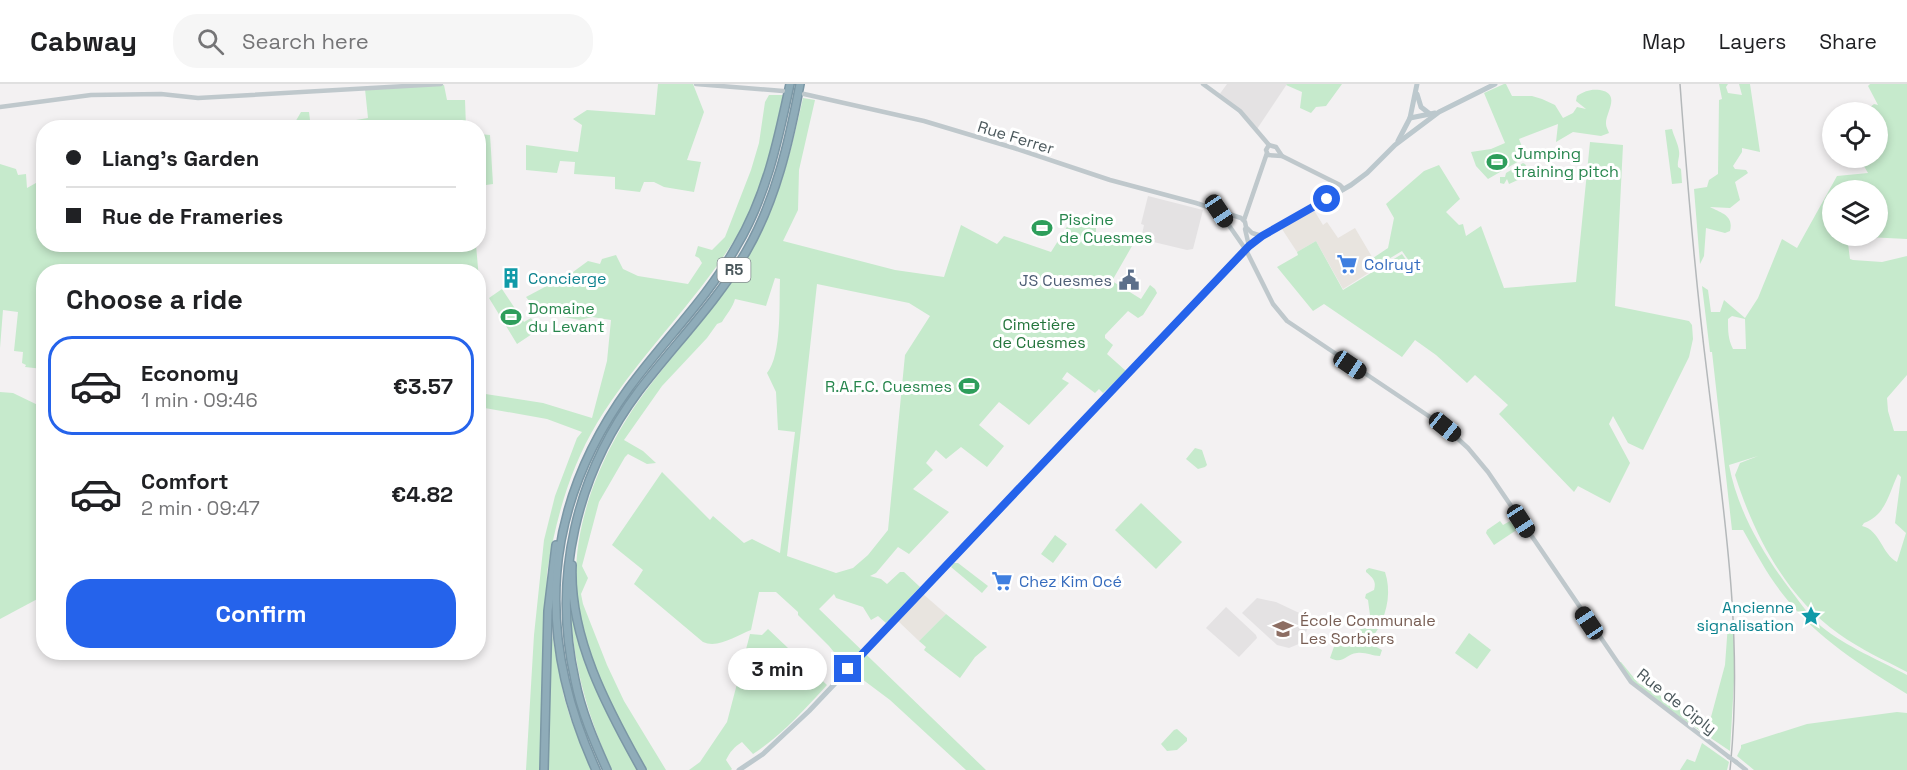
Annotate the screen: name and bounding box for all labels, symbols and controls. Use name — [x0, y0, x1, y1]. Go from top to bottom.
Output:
search box — [173, 14, 593, 68]
text: Cabway — [30, 23, 137, 59]
icon: search — [194, 25, 227, 58]
text: Search here — [242, 27, 369, 55]
text: Map — [1642, 28, 1686, 55]
text: Layers — [1719, 28, 1786, 55]
text: Share — [1819, 28, 1877, 55]
map controls — [1822, 102, 1888, 246]
button: locate — [1822, 102, 1888, 168]
street label: Rue Ferrer — [975, 116, 1057, 159]
place label: Jumping training pitch — [1514, 143, 1619, 182]
text: Liang's Garden — [102, 144, 259, 172]
sports icon: Jumping training pitch — [1485, 150, 1509, 174]
button: layers — [1822, 180, 1888, 246]
route start — [1313, 185, 1340, 212]
car — [1201, 191, 1237, 231]
text: Rue de Frameries — [102, 202, 283, 230]
place label: Piscine de Cuesmes — [1059, 209, 1153, 248]
sports icon: Piscine de Cuesmes — [1030, 216, 1054, 240]
supermarket icon: Colruyt — [1335, 252, 1359, 276]
place label: Colruyt — [1364, 254, 1421, 275]
road number: R5 — [718, 258, 750, 282]
building icon: Concierge — [499, 266, 523, 290]
place label: Concierge — [528, 268, 606, 289]
public building icon: JS Cuesmes — [1117, 268, 1141, 292]
place label: JS Cuesmes — [1019, 270, 1112, 291]
text: Choose a ride — [66, 282, 243, 317]
place label: Domaine du Levant — [528, 298, 605, 337]
sports icon: Domaine du Levant — [499, 305, 523, 329]
park label: Cimetière de Cuesmes — [992, 314, 1086, 353]
car — [1330, 347, 1370, 383]
icon: car — [69, 359, 123, 413]
text: Economy — [141, 359, 239, 387]
text: €3.57 — [393, 372, 453, 400]
sports icon: R.A.F.C. Cuesmes — [957, 374, 981, 398]
place label: R.A.F.C. Cuesmes — [825, 376, 952, 397]
text: 1 min · 09:46 — [141, 387, 258, 413]
car — [1425, 409, 1465, 445]
icon: car — [69, 467, 123, 521]
text: Comfort — [141, 467, 229, 495]
text: €4.82 — [391, 480, 453, 508]
text: 2 min · 09:47 — [141, 495, 260, 521]
car — [1504, 501, 1538, 541]
supermarket icon: Chez Kim Océ — [990, 569, 1014, 593]
place label: Chez Kim Océ — [1019, 571, 1122, 592]
button: Confirm — [66, 579, 456, 648]
place label: Ancienne signalisation — [1696, 597, 1794, 636]
car — [1571, 603, 1607, 643]
place icon: Ancienne signalisation — [1799, 604, 1823, 628]
place label: École Communale Les Sorbiers — [1300, 610, 1436, 649]
school or university icon: École Communale Les Sorbiers — [1271, 617, 1295, 641]
callout: 3 min — [728, 648, 827, 690]
route end — [834, 655, 861, 682]
text: 3 min — [752, 656, 803, 682]
street label: Rue de Ciply — [1633, 664, 1721, 739]

